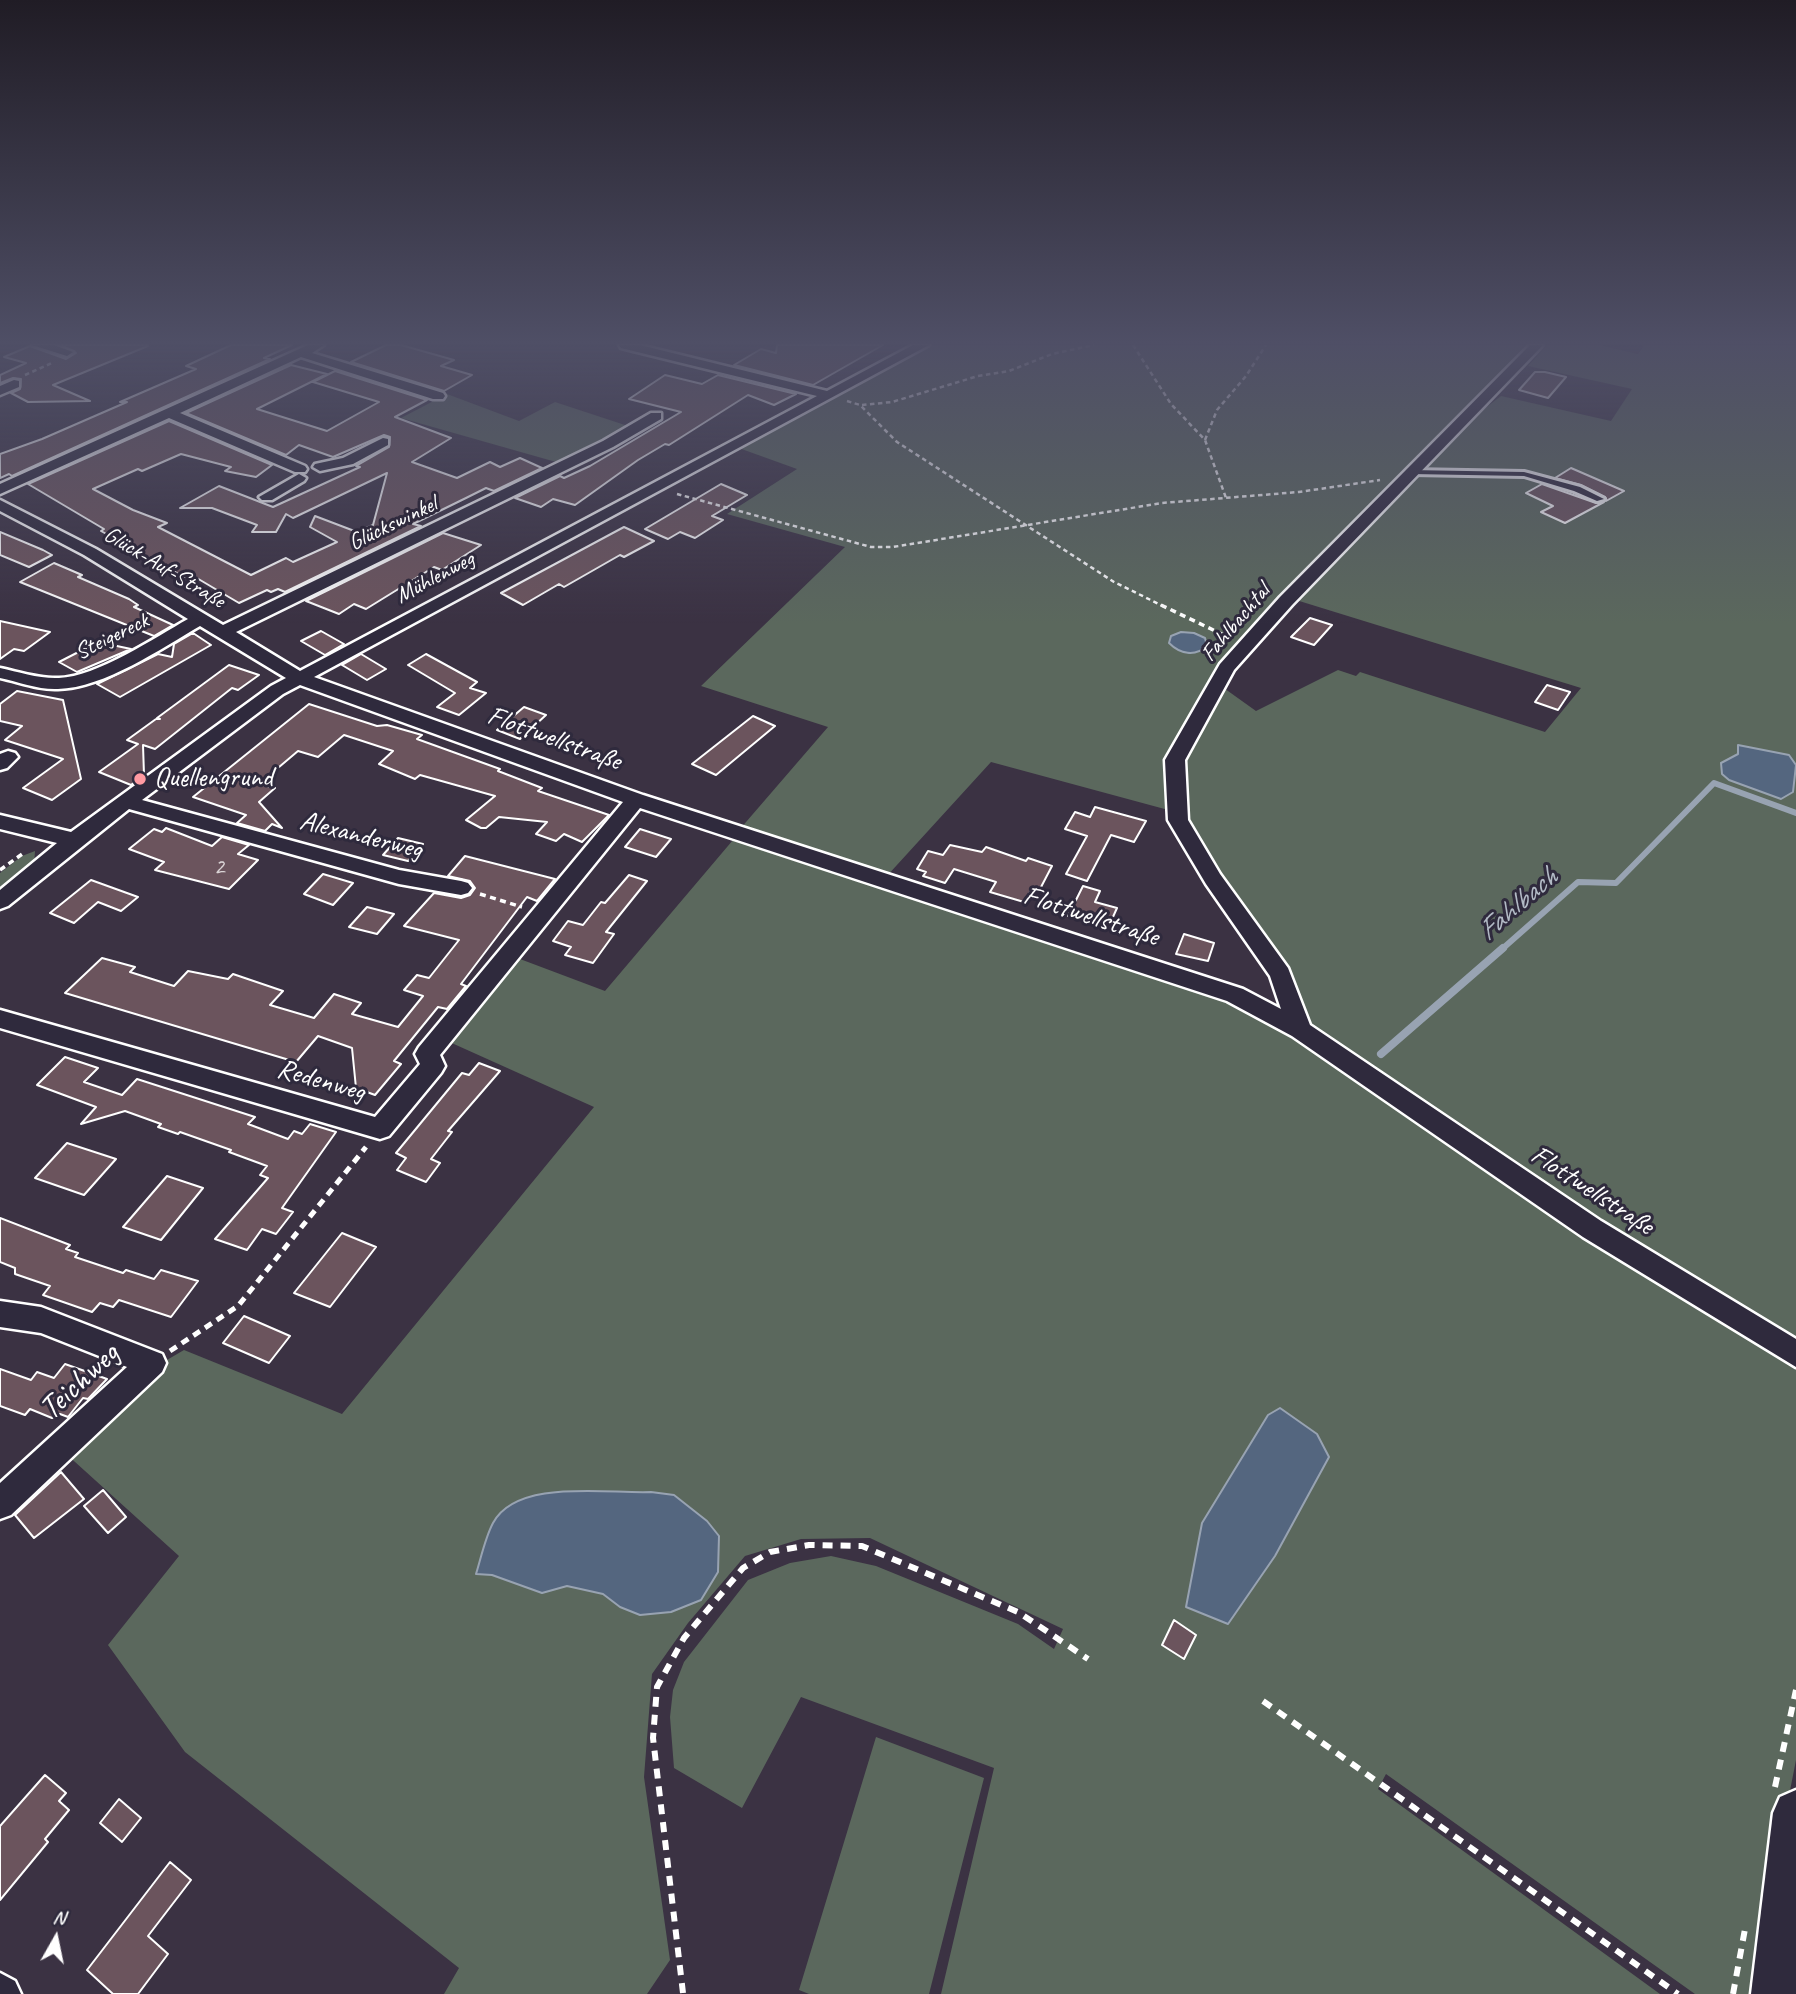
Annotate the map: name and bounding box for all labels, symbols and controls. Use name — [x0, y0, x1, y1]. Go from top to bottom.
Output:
street label: Glückswinkel — [344, 491, 442, 557]
street label: Glück-Auf-Straße — [98, 521, 230, 615]
street label: Mühlenweg — [391, 546, 479, 610]
street label: Fahlbachtal — [1195, 578, 1277, 668]
street label: Steigereck — [70, 607, 154, 667]
street label: Flottwellstraße — [482, 699, 626, 779]
place label: Quellengrund — [154, 762, 273, 796]
marker: Quellengrund — [132, 771, 148, 787]
street label: Alexanderweg — [296, 805, 426, 867]
house number: 2 — [214, 854, 224, 882]
water label: Fahlbach — [1471, 861, 1565, 949]
street label: Flottwellstraße — [1019, 879, 1163, 955]
street label: Redenweg — [273, 1052, 369, 1110]
street label: Flottwellstraße — [1524, 1139, 1660, 1243]
street label: Teichweg — [32, 1335, 128, 1429]
north arrow — [21, 1903, 91, 1973]
text: N — [52, 1904, 67, 1930]

